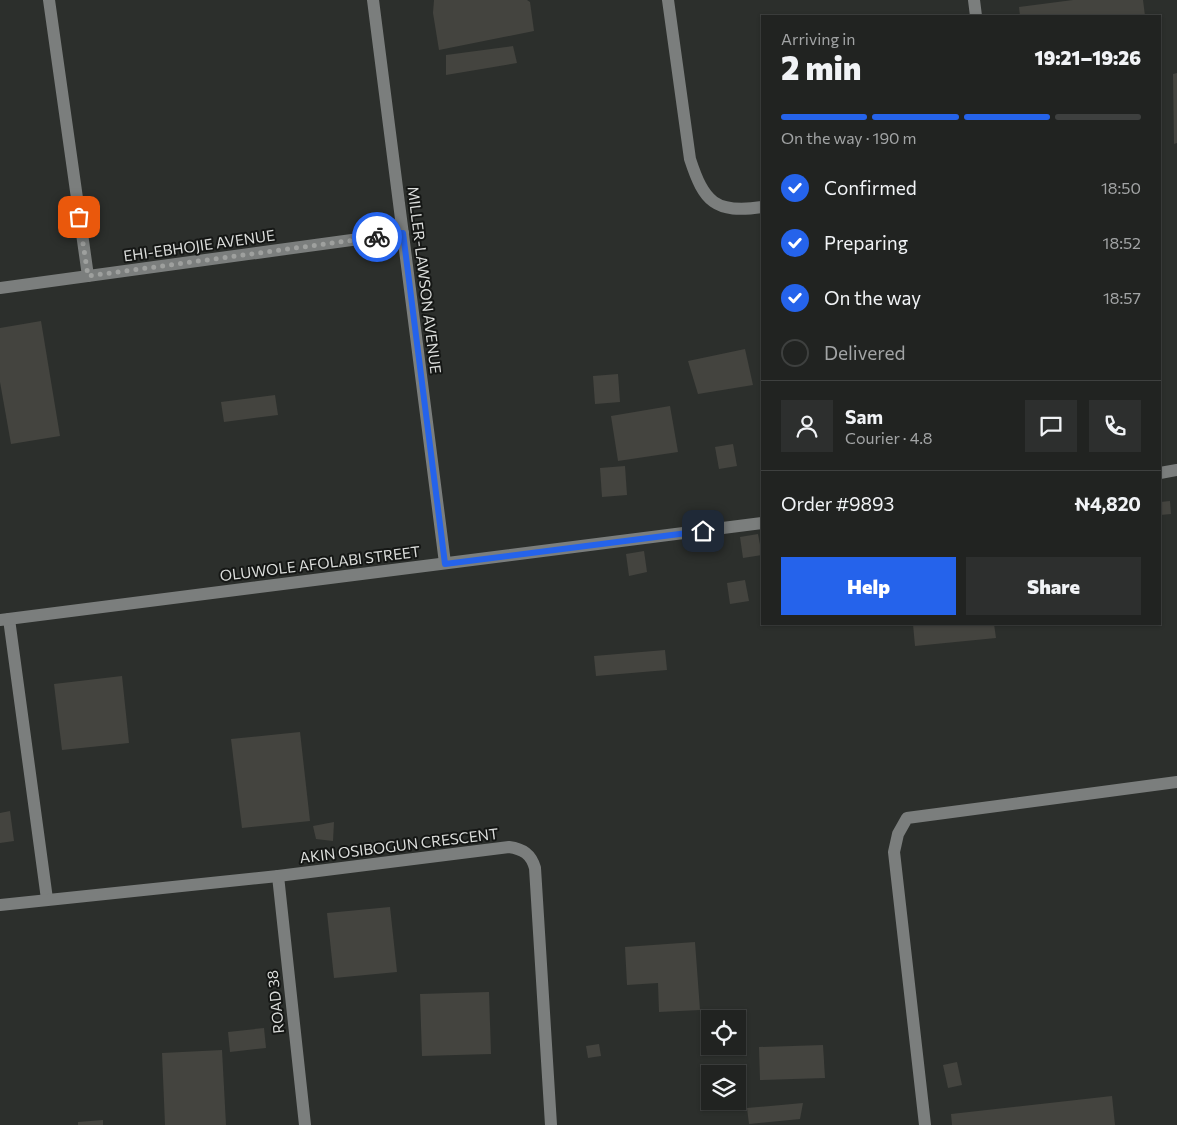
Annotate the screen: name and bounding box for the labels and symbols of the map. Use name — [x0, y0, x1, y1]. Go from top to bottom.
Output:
street label: MILLER-LAWSON AVENUE — [405, 185, 445, 375]
pin — [58, 196, 100, 238]
courier — [352, 212, 402, 262]
street label: EHI-EBHOJIE AVENUE — [122, 225, 276, 265]
pin — [682, 510, 724, 552]
street label: OLUWOLE AFOLABI STREET — [219, 542, 422, 584]
street label: AKIN OSIBOGUN CRESCENT — [299, 824, 500, 866]
street label: ROAD 38 — [263, 969, 287, 1035]

